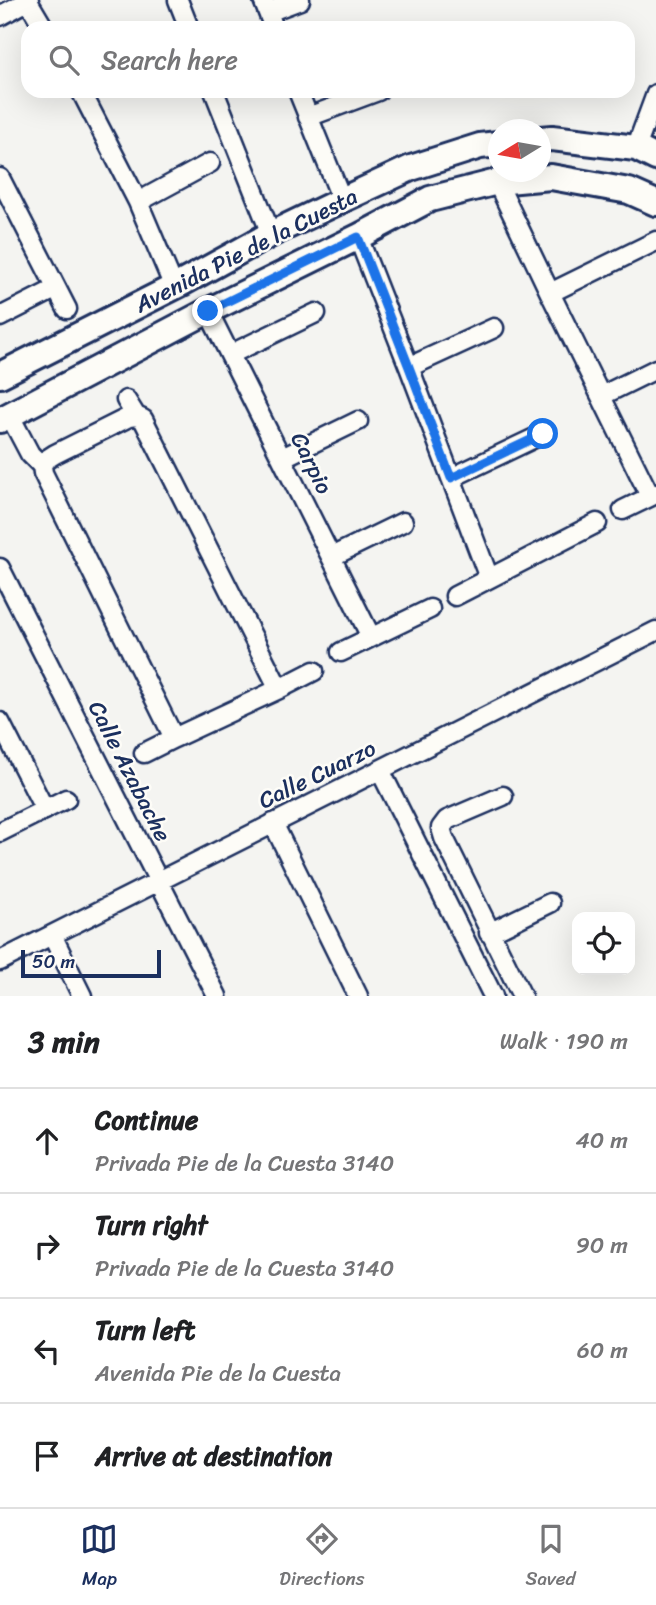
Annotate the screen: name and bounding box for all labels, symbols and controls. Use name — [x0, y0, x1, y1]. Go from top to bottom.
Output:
search box — [21, 21, 635, 98]
text: Search here — [101, 37, 238, 83]
icon: search — [45, 41, 83, 79]
north arrow — [488, 119, 551, 182]
street label: Avenida Pie de la Cuesta — [126, 176, 365, 325]
route end — [192, 295, 223, 326]
route start — [527, 418, 558, 449]
street label: Carpio — [279, 425, 344, 502]
street label: Calle Azabache — [76, 693, 183, 849]
street label: Calle Cuarzo — [251, 728, 384, 821]
map controls — [572, 912, 635, 975]
button: locate — [572, 912, 635, 975]
text: 50 m — [32, 945, 75, 978]
scale bar — [21, 947, 161, 979]
text: 3 min — [28, 1015, 100, 1069]
text: Walk · 190 m — [500, 1021, 628, 1062]
text: Continue — [95, 1097, 198, 1143]
text: 40 m — [575, 1120, 628, 1161]
icon: ahead — [28, 1122, 66, 1160]
text: Privada Pie de la Cuesta 3140 — [95, 1143, 394, 1184]
text: Turn right — [95, 1202, 208, 1248]
text: 90 m — [576, 1225, 628, 1266]
icon: right — [28, 1227, 66, 1265]
text: Privada Pie de la Cuesta 3140 — [95, 1248, 394, 1289]
text: Turn left — [95, 1307, 195, 1353]
text: 60 m — [577, 1330, 628, 1371]
icon: left — [28, 1332, 66, 1370]
text: Avenida Pie de la Cuesta — [95, 1353, 341, 1394]
text: Arrive at destination — [95, 1433, 332, 1479]
icon: arrive — [28, 1437, 66, 1475]
tab: Map — [80, 1520, 118, 1595]
tab: Directions — [279, 1520, 365, 1595]
tab: Saved — [525, 1520, 576, 1595]

